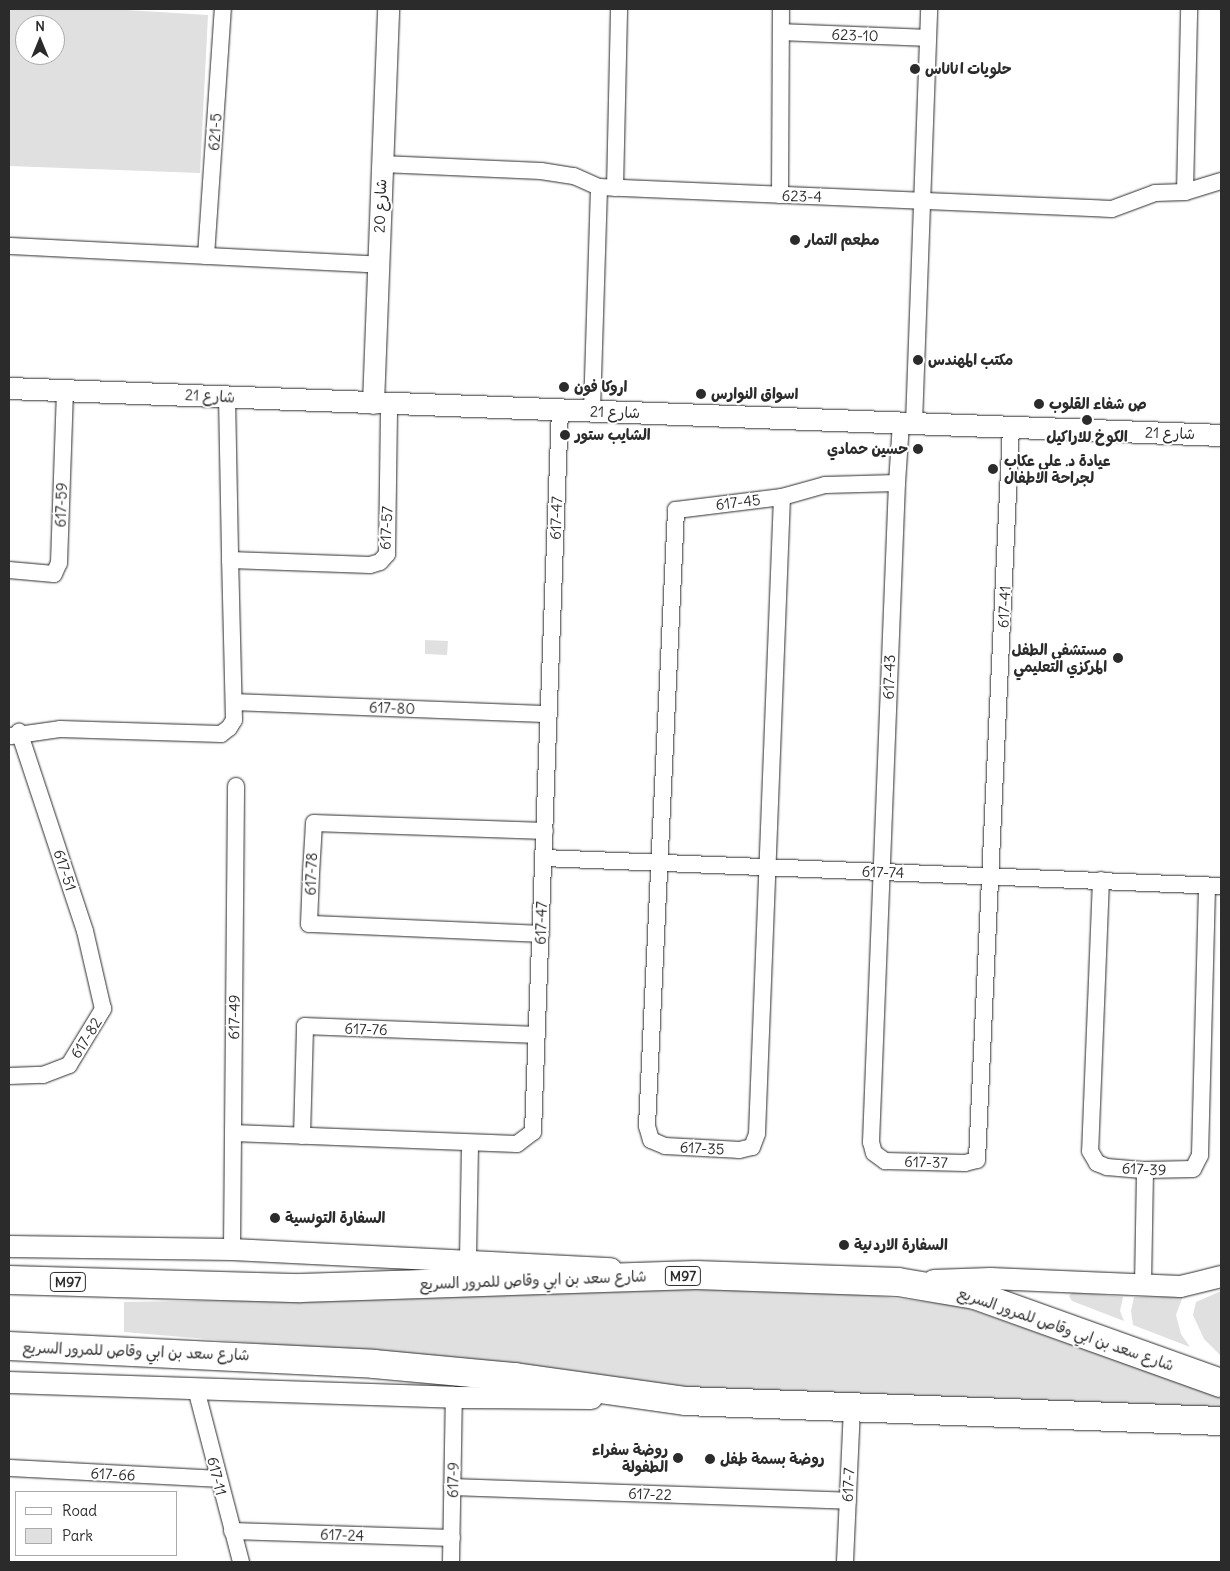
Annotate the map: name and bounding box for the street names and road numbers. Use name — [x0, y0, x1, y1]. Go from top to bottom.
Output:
street label: 623-10 — [831, 25, 879, 45]
street label: 621-5 — [205, 112, 225, 152]
street label: شارع 20 — [370, 179, 390, 233]
street label: 623-4 — [781, 186, 823, 206]
street label: شارع 21 — [184, 386, 236, 406]
street label: شارع 21 — [590, 402, 640, 422]
street label: شارع 21 — [1145, 423, 1195, 443]
street label: 617-59 — [51, 482, 71, 528]
street label: 617-45 — [715, 490, 761, 514]
street label: 617-47 — [546, 496, 566, 540]
street label: 617-57 — [376, 506, 396, 550]
street label: 617-41 — [994, 585, 1014, 629]
street label: 617-43 — [879, 654, 899, 700]
street label: 617-80 — [369, 698, 415, 718]
street label: 617-51 — [50, 847, 80, 893]
street label: 617-78 — [301, 852, 321, 896]
street label: 617-74 — [861, 862, 905, 882]
street label: 617-47 — [531, 901, 551, 945]
street label: 617-49 — [225, 994, 243, 1040]
street label: 617-82 — [67, 1014, 105, 1062]
street label: 617-76 — [344, 1019, 388, 1039]
street label: 617-35 — [679, 1138, 725, 1158]
street label: 617-37 — [904, 1152, 948, 1172]
street label: 617-39 — [1121, 1159, 1167, 1179]
road number: M97 — [664, 1264, 702, 1288]
street label: شارع سعد بن ابي وقاص للمرور السريع — [419, 1267, 647, 1293]
road number: M97 — [49, 1270, 87, 1294]
street label: شارع سعد بن ابي وقاص للمرور السريع — [956, 1283, 1176, 1375]
street label: شارع سعد بن ابي وقاص للمرور السريع — [22, 1338, 250, 1364]
street label: 617-11 — [204, 1455, 230, 1497]
street label: 617-9 — [444, 1462, 462, 1498]
street label: 617-66 — [90, 1464, 136, 1484]
street label: 617-7 — [838, 1467, 858, 1503]
street label: 617-22 — [628, 1484, 672, 1504]
street label: 617-24 — [320, 1525, 364, 1545]

